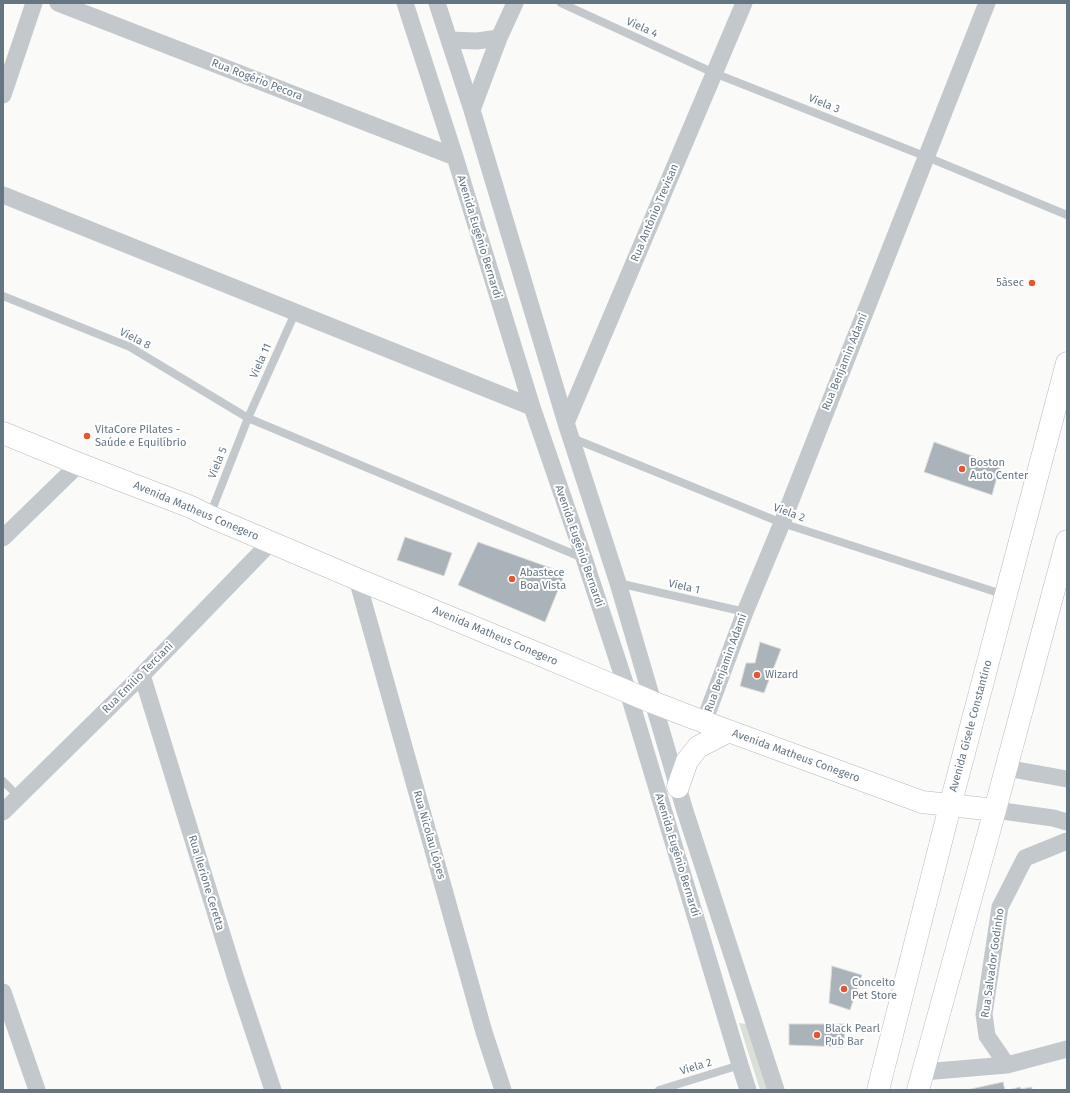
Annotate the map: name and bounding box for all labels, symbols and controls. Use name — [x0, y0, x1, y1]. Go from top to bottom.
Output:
street label: Viela 4 — [624, 15, 660, 41]
street label: Rua Rogério Pecora — [210, 57, 304, 103]
street label: Viela 3 — [806, 92, 842, 116]
street label: Rua Antônio Trevisan — [628, 162, 682, 264]
street label: Avenida Eugênio Bernardi — [454, 174, 504, 300]
place label: 5àsec — [996, 276, 1024, 290]
marker: 5àsec — [1027, 278, 1037, 288]
street label: Rua Benjamin Adami — [820, 312, 870, 412]
street label: Viela 8 — [117, 326, 153, 352]
street label: Viela 11 — [248, 342, 274, 380]
place label: VitaCore Pilates - Saúde e Equilíbrio — [95, 423, 186, 449]
marker: VitaCore Pilates - Saúde e Equilíbrio — [82, 431, 92, 441]
street label: Viela 5 — [206, 445, 230, 481]
place label: Boston Auto Center — [970, 456, 1028, 482]
marker: Boston Auto Center — [957, 464, 967, 474]
street label: Avenida Matheus Conegero — [131, 479, 261, 543]
street label: Avenida Eugênio Bernardi — [552, 483, 606, 609]
street label: Viela 2 — [771, 501, 807, 525]
place label: Abastece Boa Vista — [520, 566, 566, 592]
marker: Abastece Boa Vista — [507, 574, 517, 584]
street label: Viela 1 — [667, 577, 701, 597]
street label: Avenida Matheus Conegero — [430, 604, 560, 668]
street label: Rua Benjamin Adami — [702, 612, 750, 714]
street label: Rua Emílio Terciani — [100, 640, 176, 716]
street label: Avenida Gisele Constantino — [947, 659, 995, 793]
place label: Wizard — [765, 668, 798, 682]
marker: Wizard — [752, 670, 762, 680]
street label: Avenida Matheus Conegero — [730, 727, 862, 785]
street label: Rua Nicolau Lópes — [410, 789, 448, 881]
street label: Avenida Eugênio Bernardi — [652, 792, 702, 918]
street label: Rua Ilerione Ceretta — [185, 834, 227, 932]
street label: Rua Salvador Godinho — [979, 907, 1007, 1019]
place label: Conceito Pet Store — [852, 976, 897, 1002]
marker: Conceito Pet Store — [839, 984, 849, 994]
place label: Black Pearl Pub Bar — [825, 1022, 880, 1048]
marker: Black Pearl Pub Bar — [812, 1030, 822, 1040]
street label: Viela 2 — [678, 1056, 714, 1078]

